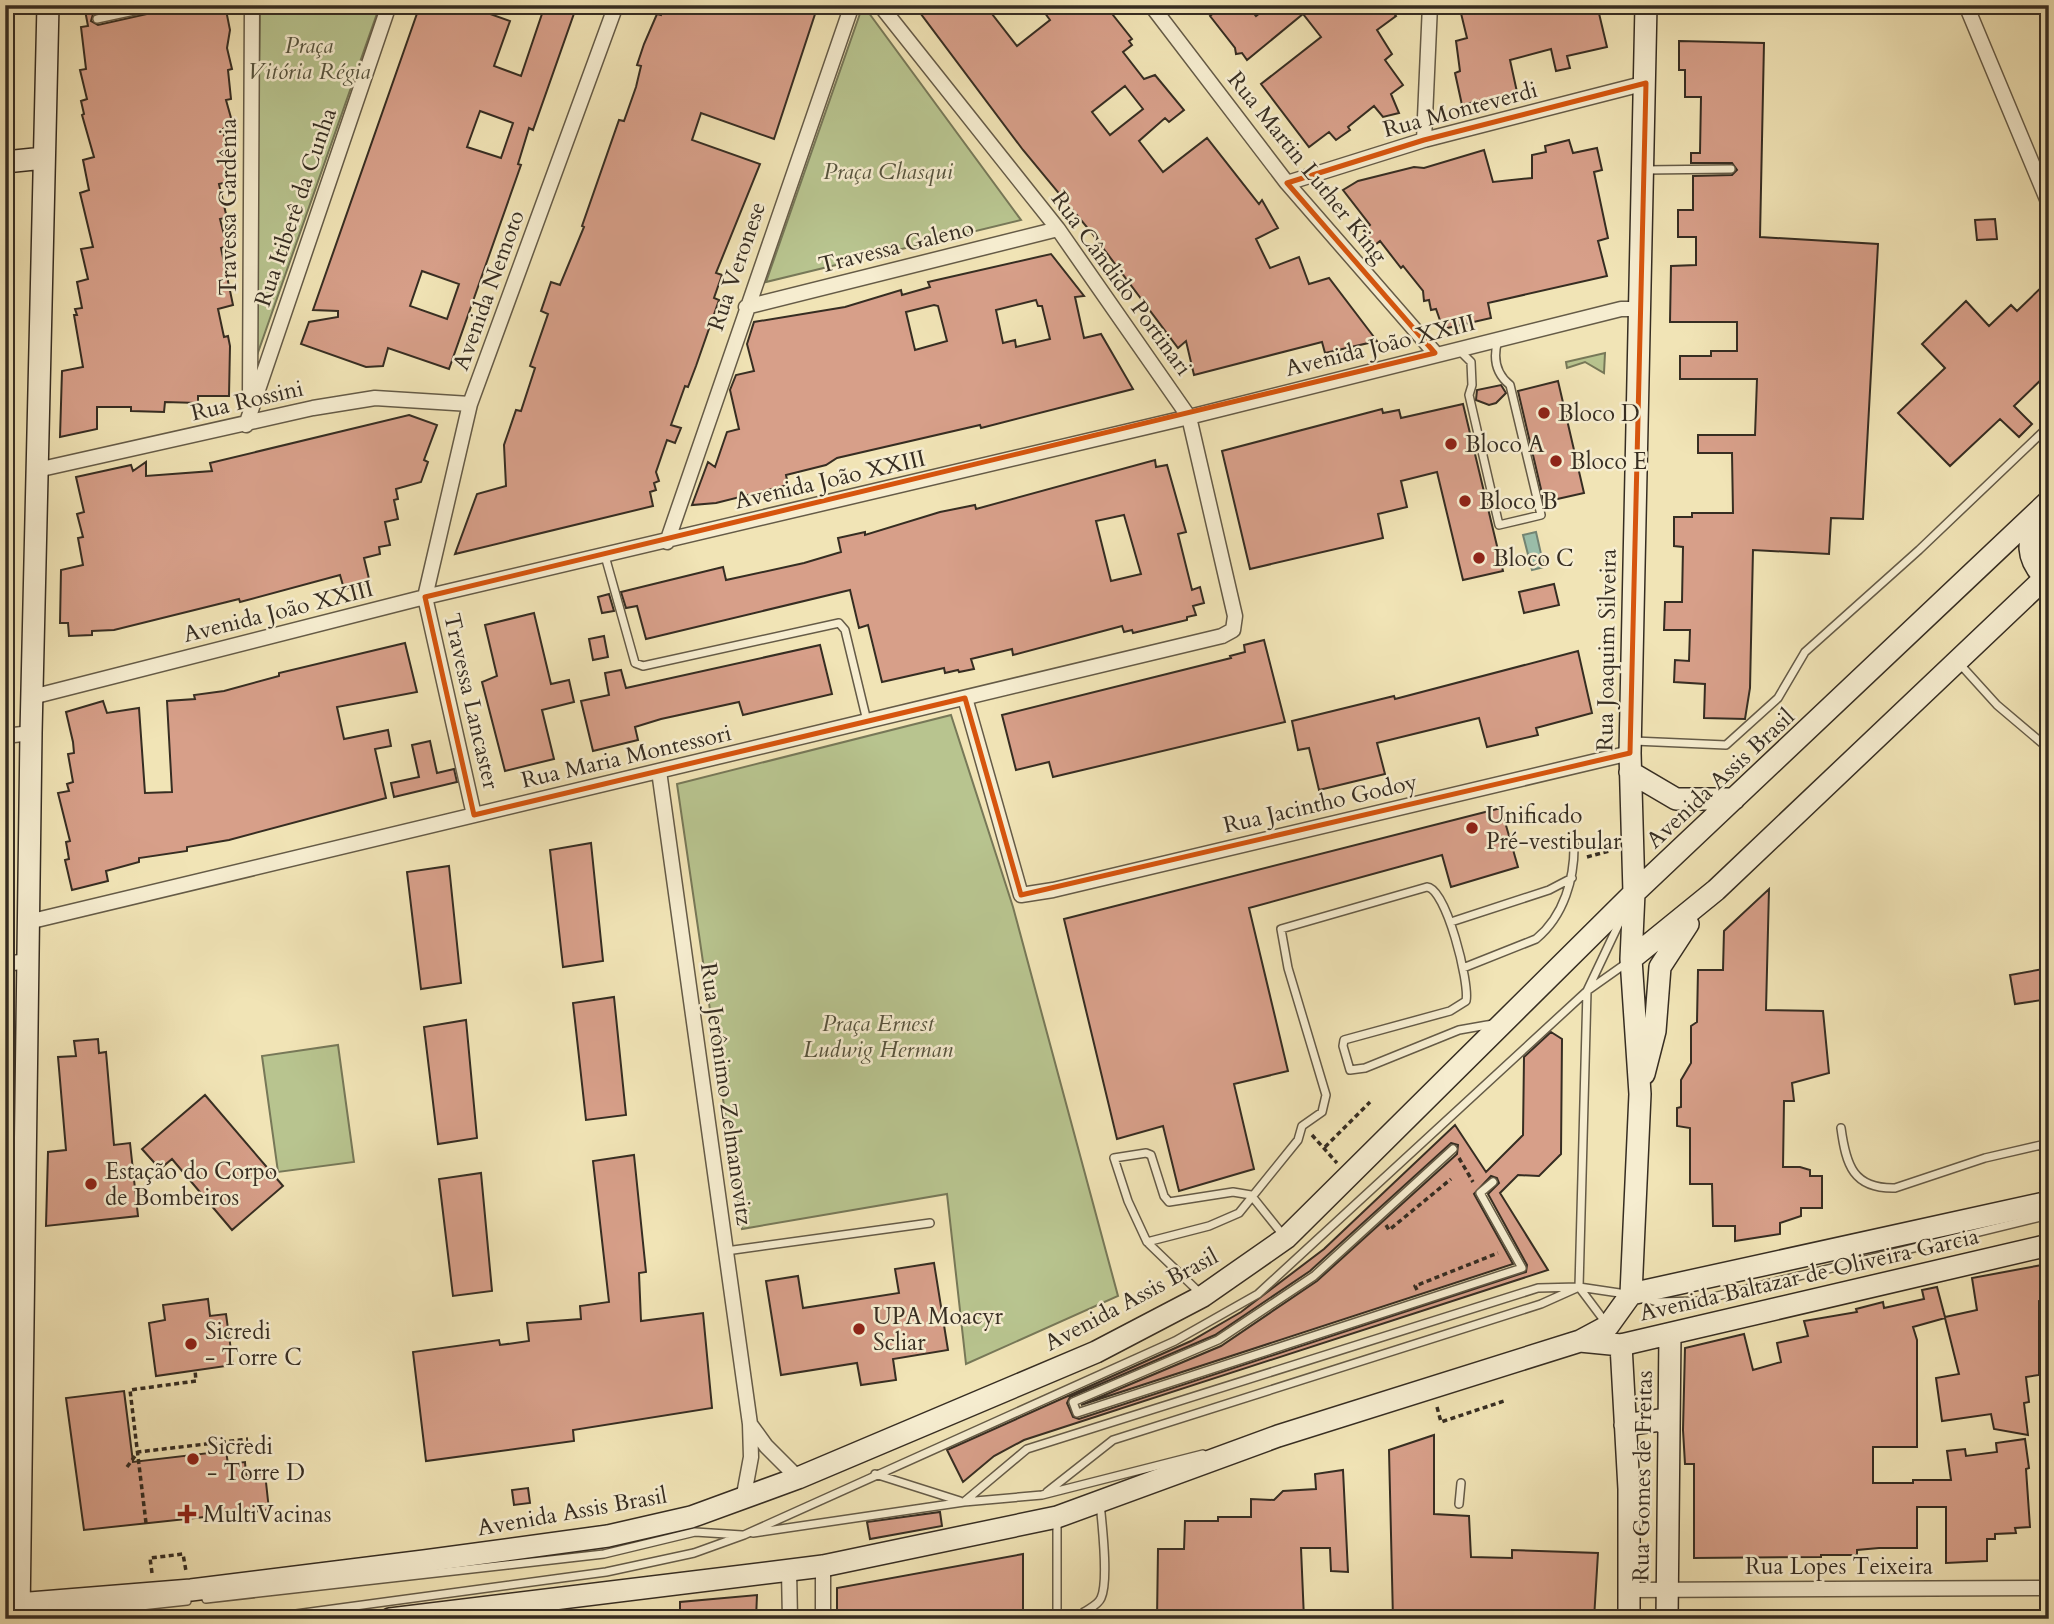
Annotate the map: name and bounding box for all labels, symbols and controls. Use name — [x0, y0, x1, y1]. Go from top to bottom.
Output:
park label: Praça Vitória Régia — [247, 30, 371, 87]
street label: Rua Martin Luther King — [1220, 65, 1395, 270]
street label: Rua Monteverdi — [1379, 74, 1541, 145]
street label: Rua Itiberê da Cunha — [247, 104, 344, 311]
street label: Travessa Gardênia — [213, 118, 244, 296]
park label: Praça Chasqui — [823, 156, 953, 187]
street label: Rua Cândido Portinari — [1044, 185, 1199, 382]
street label: Rua Veronese — [700, 198, 773, 335]
street label: Avenida Nemoto — [445, 206, 532, 374]
street label: Travessa Galeno — [815, 212, 977, 281]
street label: Avenida João XXIII — [1282, 307, 1478, 384]
street label: Rua Rossini — [188, 373, 306, 428]
place label: Bloco D — [1558, 398, 1640, 429]
marker: Bloco D — [1536, 405, 1552, 421]
place label: Bloco A — [1465, 429, 1545, 460]
marker: Bloco A — [1443, 436, 1459, 452]
street label: Avenida João XXIII — [732, 442, 929, 517]
place label: Bloco E — [1570, 446, 1647, 477]
marker: Bloco E — [1548, 453, 1564, 469]
place label: Bloco B — [1479, 486, 1558, 517]
marker: Bloco B — [1457, 493, 1473, 509]
place label: Bloco C — [1493, 543, 1574, 574]
street label: Rua Joaquim Silveira — [1589, 548, 1624, 752]
marker: Bloco C — [1471, 550, 1487, 566]
street label: Avenida João XXIII — [180, 573, 376, 650]
street label: Travessa Lancaster — [436, 610, 507, 793]
street label: Avenida Assis Brasil — [1639, 701, 1801, 855]
street label: Rua Maria Montessori — [518, 717, 734, 796]
street label: Rua Jacintho Godoy — [1220, 766, 1420, 841]
place label: Unificado Pré-vestibular — [1486, 800, 1622, 857]
marker: Unificado Pré-vestibular — [1464, 820, 1480, 836]
street label: Rua Jerônimo Zelmanovitz — [693, 961, 760, 1227]
park label: Praça Ernest Ludwig Herman — [803, 1008, 954, 1065]
place label: Estação do Corpo de Bombeiros — [105, 1156, 277, 1213]
marker: Estação do Corpo de Bombeiros — [83, 1176, 99, 1192]
street label: Avenida Baltazar de Oliveira Garcia — [1636, 1220, 1982, 1329]
street label: Avenida Assis Brasil — [1039, 1241, 1224, 1358]
place label: UPA Moacyr Scliar — [873, 1301, 1004, 1358]
place label: Sicredi - Torre C — [205, 1316, 302, 1373]
marker: UPA Moacyr Scliar — [851, 1321, 867, 1337]
marker: Sicredi - Torre C — [183, 1336, 199, 1352]
street label: Rua Gomes de Freitas — [1625, 1370, 1660, 1582]
place label: Sicredi - Torre D — [207, 1431, 305, 1488]
marker: Sicredi - Torre D — [185, 1451, 201, 1467]
street label: Avenida Assis Brasil — [475, 1479, 670, 1543]
place label: MultiVacinas — [203, 1499, 331, 1530]
marker: MultiVacinas — [177, 1504, 197, 1524]
street label: Rua Lopes Teixeira — [1745, 1551, 1933, 1582]

